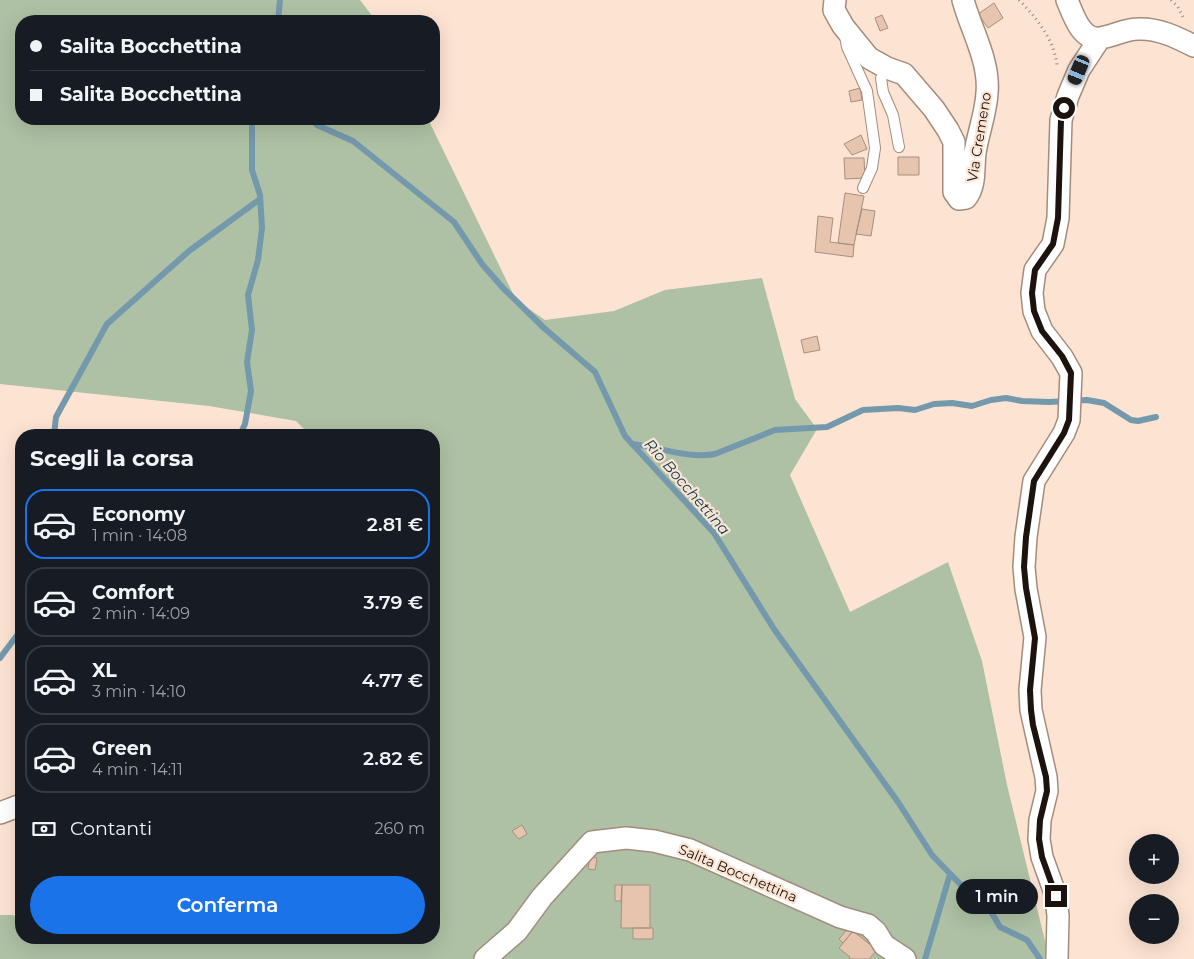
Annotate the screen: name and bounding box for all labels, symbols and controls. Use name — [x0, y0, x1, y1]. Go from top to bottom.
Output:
text: Salita Bocchettina — [60, 35, 242, 58]
car — [1066, 53, 1091, 87]
text: Salita Bocchettina — [60, 83, 242, 106]
street label: Via Cremeno — [963, 91, 995, 183]
route start — [1053, 97, 1075, 119]
water label: Rio Bocchettina — [640, 435, 734, 539]
text: Scegli la corsa — [30, 445, 194, 472]
icon: car — [32, 502, 77, 547]
text: Economy — [92, 503, 185, 526]
text: 2.81 € — [367, 513, 423, 536]
text: 1 min · 14:08 — [92, 526, 187, 545]
icon: car — [32, 580, 77, 625]
text: Comfort — [92, 581, 174, 604]
text: 3.79 € — [364, 591, 423, 614]
text: 2 min · 14:09 — [92, 604, 190, 623]
icon: car — [32, 658, 77, 703]
text: XL — [92, 659, 117, 682]
text: 4.77 € — [362, 669, 423, 692]
text: 3 min · 14:10 — [92, 682, 186, 701]
icon: car — [32, 736, 77, 781]
text: Green — [92, 737, 152, 760]
text: 2.82 € — [363, 747, 423, 770]
text: 4 min · 14:11 — [92, 760, 183, 779]
icon: cash — [30, 815, 58, 843]
text: Contanti — [70, 817, 152, 840]
text: 260 m — [374, 819, 425, 838]
map controls — [1129, 834, 1179, 944]
button: + — [1129, 834, 1179, 884]
street label: Salita Bocchettina — [676, 840, 800, 906]
button: Conferma — [30, 876, 425, 934]
callout: 1 min — [956, 878, 1038, 914]
route end — [1045, 885, 1067, 907]
text: 1 min — [976, 887, 1018, 906]
button: − — [1129, 894, 1179, 944]

